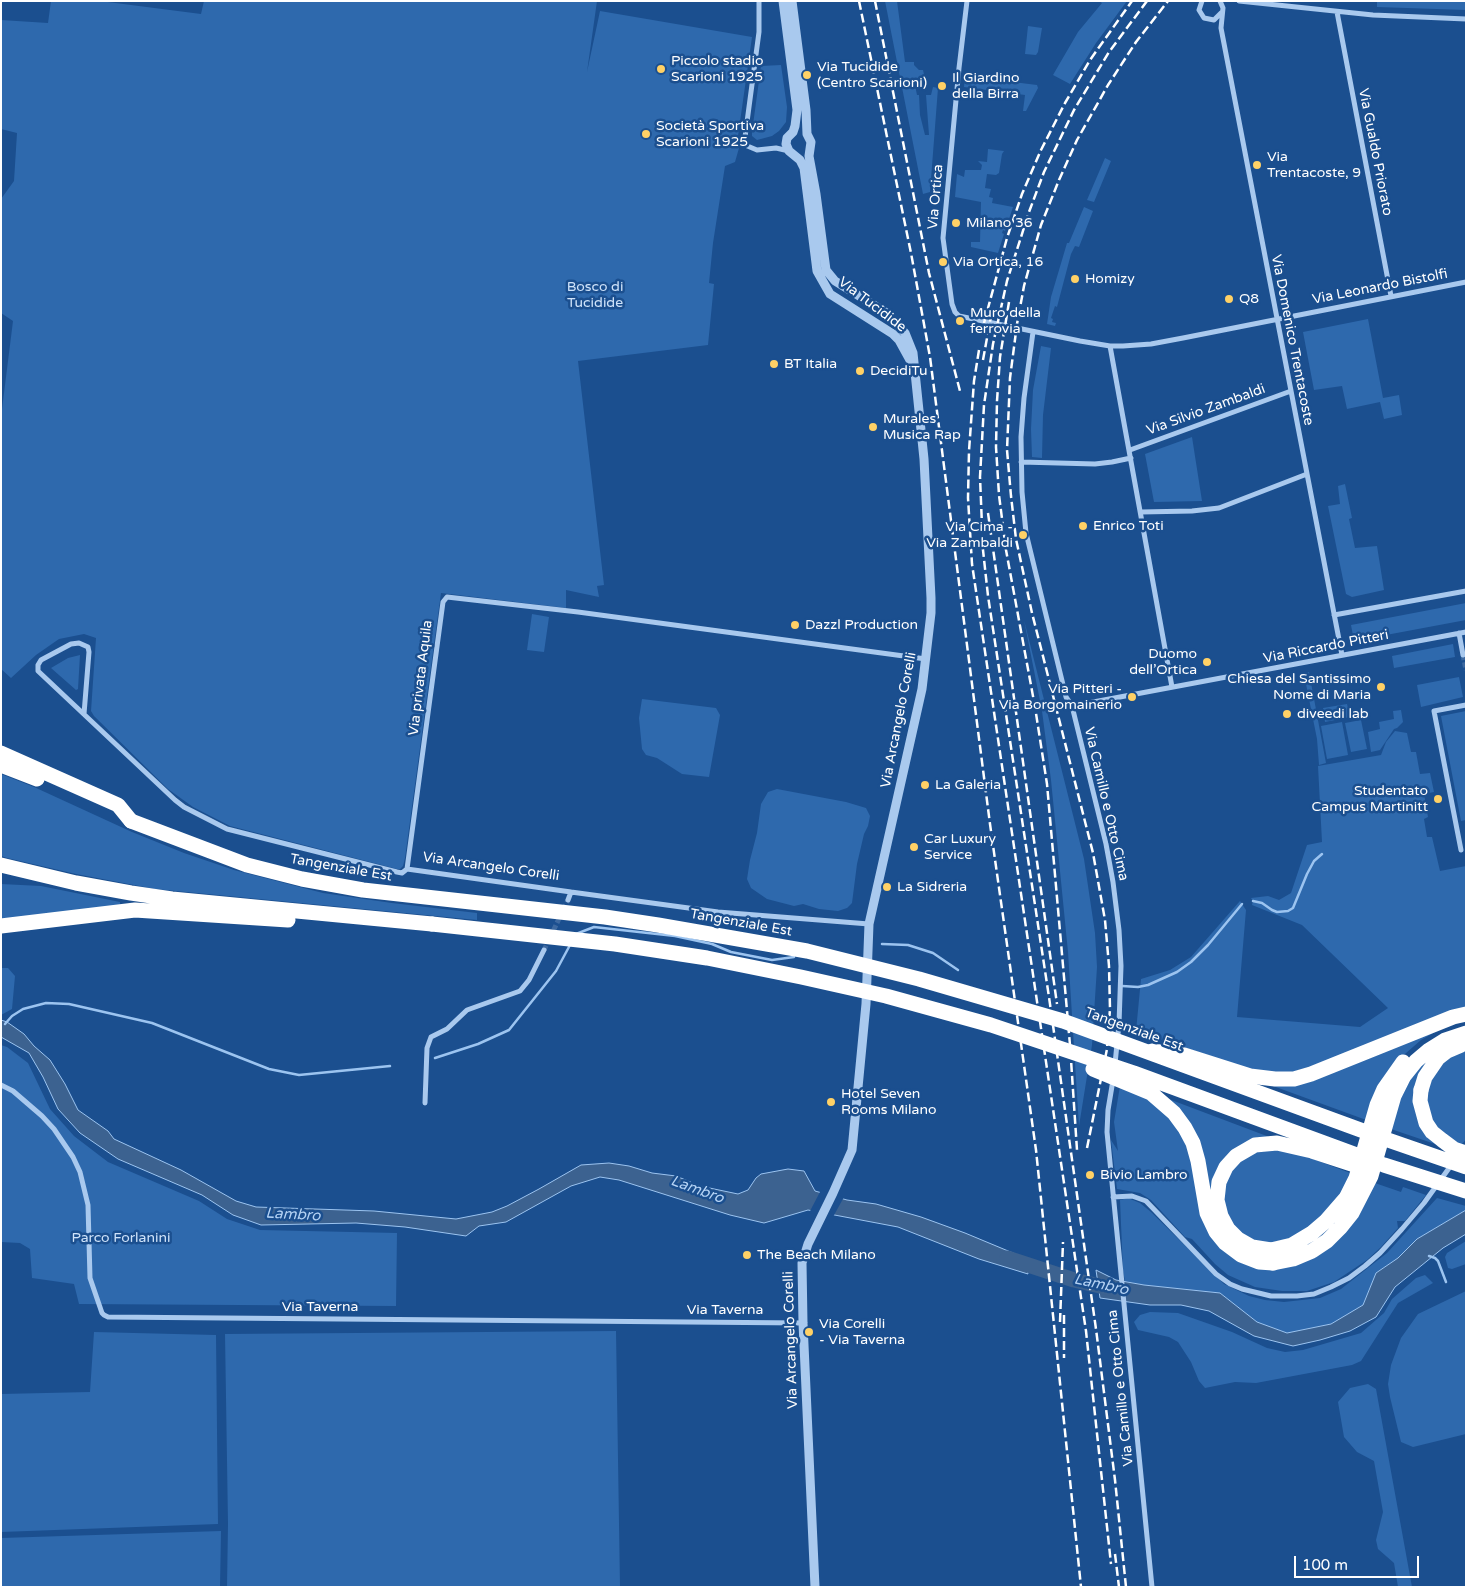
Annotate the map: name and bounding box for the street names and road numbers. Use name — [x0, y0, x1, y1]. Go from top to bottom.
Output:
street label: Via Gualdo Priorato — [1354, 87, 1396, 217]
street label: Via Ortica — [925, 164, 947, 230]
street label: Via Domenico Trentacoste — [1267, 253, 1317, 427]
street label: Via Leonardo Bistolfi — [1311, 266, 1449, 308]
street label: Via Tucidide — [835, 274, 909, 336]
street label: Via Silvio Zambaldi — [1144, 381, 1268, 439]
street label: Via privata Aquila — [406, 619, 436, 737]
street label: Via Riccardo Pitteri — [1262, 627, 1390, 667]
street label: Via Arcangelo Corelli — [878, 651, 920, 789]
street label: Via Camillo e Otto Cima — [1080, 726, 1132, 882]
street label: Via Arcangelo Corelli — [422, 849, 560, 885]
street label: Tangenziale Est — [289, 851, 393, 885]
street label: Tangenziale Est — [689, 906, 793, 940]
street label: Tangenziale Est — [1083, 1004, 1185, 1056]
street label: Via Arcangelo Corelli — [780, 1271, 802, 1409]
street label: Via Taverna — [282, 1299, 358, 1315]
street label: Via Taverna — [687, 1302, 763, 1318]
street label: Via Camillo e Otto Cima — [1104, 1309, 1138, 1467]

